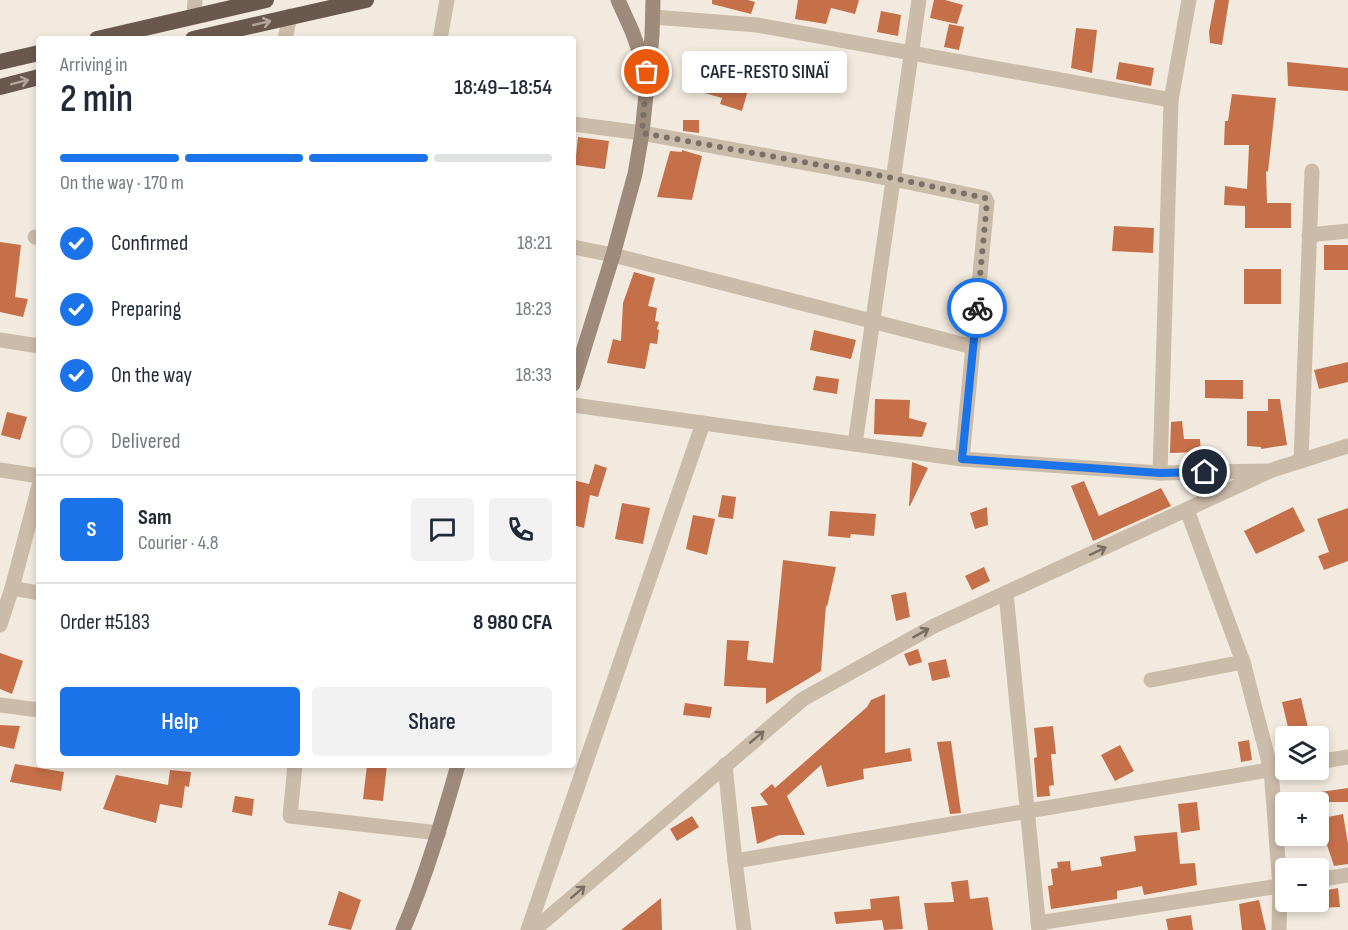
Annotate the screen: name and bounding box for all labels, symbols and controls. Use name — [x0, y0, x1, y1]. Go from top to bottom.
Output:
one-way arrow — [252, 16, 271, 28]
pin — [621, 46, 672, 97]
callout: CAFE-RESTO SINAÏ — [683, 51, 848, 93]
text: Arriving in — [60, 53, 128, 77]
icon: bag — [630, 55, 663, 88]
text: CAFE-RESTO SINAÏ — [700, 60, 829, 84]
text: 18:49–18:54 — [454, 74, 552, 101]
one-way arrow — [10, 75, 29, 87]
text: 2 min — [60, 76, 133, 123]
text: On the way · 170 m — [60, 171, 184, 195]
icon: check — [60, 227, 93, 260]
text: Confirmed — [111, 230, 188, 257]
text: 18:21 — [517, 231, 552, 255]
courier — [947, 278, 1007, 338]
icon: bike — [961, 292, 994, 325]
icon: check — [60, 293, 93, 326]
text: Preparing — [111, 296, 181, 323]
text: 18:23 — [516, 297, 552, 321]
icon: check — [60, 359, 93, 392]
text: On the way — [111, 362, 192, 389]
text: 18:33 — [516, 363, 552, 387]
text: Delivered — [111, 428, 180, 455]
pin — [1179, 446, 1230, 497]
icon: home — [1188, 455, 1221, 488]
button: chat — [411, 498, 474, 561]
button: phone — [489, 498, 552, 561]
text: Sam — [138, 504, 172, 531]
text: S — [87, 516, 96, 543]
text: Courier · 4.8 — [138, 531, 219, 555]
one-way arrow — [1089, 544, 1107, 556]
text: Order #5183 — [60, 609, 150, 636]
text: 8 980 CFA — [473, 609, 552, 636]
one-way arrow — [912, 627, 930, 638]
button: Help — [60, 687, 300, 756]
button: Share — [312, 687, 552, 756]
map controls — [1275, 726, 1329, 912]
button: layers — [1275, 726, 1329, 780]
one-way arrow — [749, 730, 764, 744]
button: + — [1275, 792, 1329, 846]
button: − — [1275, 858, 1329, 912]
one-way arrow — [570, 885, 585, 899]

